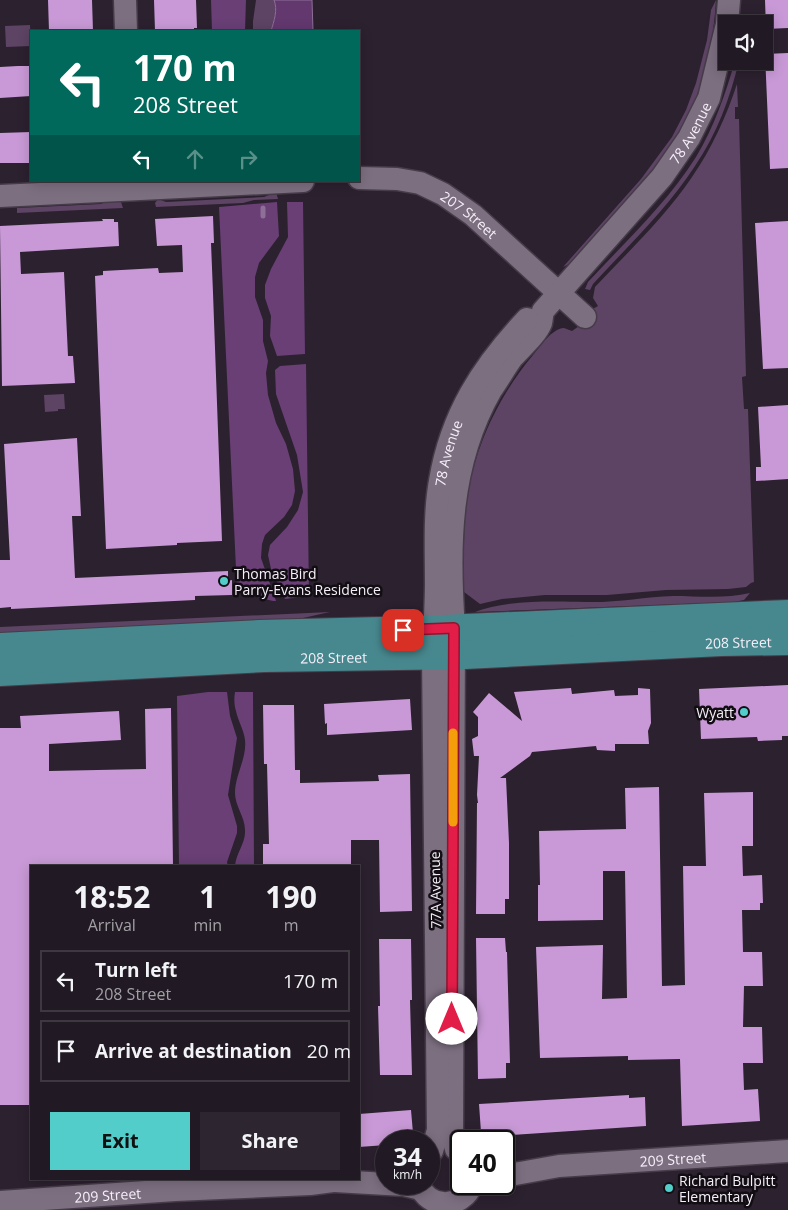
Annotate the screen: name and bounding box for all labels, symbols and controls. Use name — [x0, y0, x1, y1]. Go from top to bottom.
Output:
map controls — [718, 15, 773, 70]
button: sound — [718, 15, 773, 70]
text: 170 m — [133, 44, 237, 91]
icon: left — [50, 50, 115, 115]
text: 208 Street — [133, 89, 238, 119]
street label: 78 Avenue — [665, 98, 715, 167]
icon: left — [128, 145, 156, 173]
icon: ahead — [181, 145, 209, 173]
icon: right — [234, 145, 262, 173]
street label: 207 Street — [437, 186, 502, 242]
street label: 78 Avenue — [430, 417, 466, 488]
place label: Thomas Bird Parry-Evans Residence — [234, 564, 381, 599]
marker: Thomas Bird Parry-Evans Residence — [218, 575, 230, 587]
pin — [382, 609, 424, 651]
icon: arrive — [389, 616, 417, 644]
street label: 208 Street — [704, 632, 772, 652]
street label: 208 Street — [300, 647, 367, 667]
place label: Wyatt — [696, 703, 734, 722]
marker: Wyatt — [738, 706, 750, 718]
street label: 77A Avenue — [425, 851, 445, 929]
text: 18:52 — [73, 876, 150, 917]
text: 1 — [199, 876, 216, 917]
text: 190 — [265, 876, 317, 917]
text: Arrival — [88, 914, 136, 936]
text: min — [194, 914, 222, 936]
text: m — [284, 914, 299, 936]
text: Turn left — [95, 957, 177, 983]
icon: left — [52, 967, 80, 995]
text: 170 m — [283, 968, 338, 994]
text: 208 Street — [95, 983, 171, 1005]
position arrow — [425, 992, 477, 1044]
icon: arrive — [52, 1037, 80, 1065]
text: Arrive at destination — [95, 1038, 292, 1064]
text: 20 m — [307, 1038, 351, 1064]
button: Exit — [50, 1112, 190, 1170]
button: Share — [200, 1112, 340, 1170]
speed limit sign: 40 — [450, 1130, 515, 1195]
text: 34 — [393, 1139, 422, 1173]
street label: 209 Street — [639, 1147, 707, 1170]
text: km/h — [393, 1166, 422, 1183]
place label: Richard Bulpitt Elementary — [679, 1171, 775, 1206]
marker: Richard Bulpitt Elementary — [663, 1182, 675, 1194]
street label: 209 Street — [74, 1183, 142, 1206]

